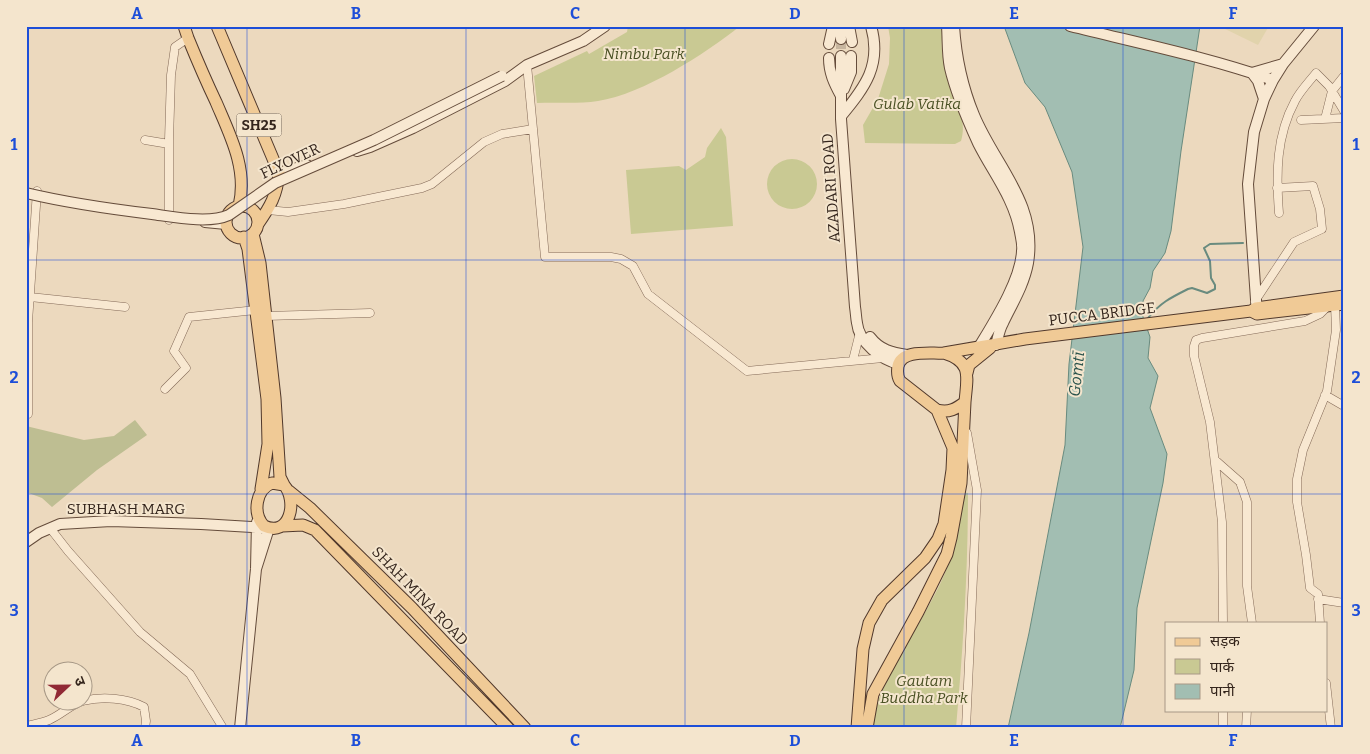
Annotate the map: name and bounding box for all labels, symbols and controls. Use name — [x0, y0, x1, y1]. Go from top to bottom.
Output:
text: A — [131, 4, 143, 23]
text: B — [351, 4, 361, 23]
text: C — [570, 4, 580, 23]
text: D — [789, 4, 801, 23]
text: E — [1009, 4, 1019, 23]
text: F — [1229, 4, 1238, 23]
park label: Nimbu Park — [603, 45, 685, 63]
park label: Gulab Vatika — [873, 95, 961, 113]
road number: SH25 — [236, 114, 282, 136]
street label: AZADARI ROAD — [818, 133, 844, 243]
text: 1 — [11, 135, 18, 154]
text: 1 — [1353, 135, 1360, 154]
street label: FLYOVER — [257, 139, 323, 183]
street label: PUCCA BRIDGE — [1048, 299, 1156, 329]
water label: Gomtī — [1065, 349, 1088, 397]
text: 2 — [9, 368, 19, 387]
text: 2 — [1351, 368, 1361, 387]
street label: SUBHASH MARG — [67, 500, 185, 518]
street label: SHAH MINA ROAD — [368, 543, 472, 649]
text: 3 — [9, 601, 19, 620]
text: 3 — [1351, 601, 1361, 620]
legend — [1165, 622, 1328, 712]
text: सड़क — [1210, 632, 1240, 650]
text: पार्क — [1210, 658, 1234, 676]
north arrow — [42, 662, 92, 712]
park label: Gautam Buddha Park — [880, 672, 969, 707]
text: उ — [70, 674, 89, 689]
text: पानी — [1210, 682, 1236, 700]
text: A — [131, 731, 143, 750]
text: B — [351, 731, 361, 750]
text: C — [570, 731, 580, 750]
text: D — [789, 731, 801, 750]
text: E — [1009, 731, 1019, 750]
text: F — [1229, 731, 1238, 750]

